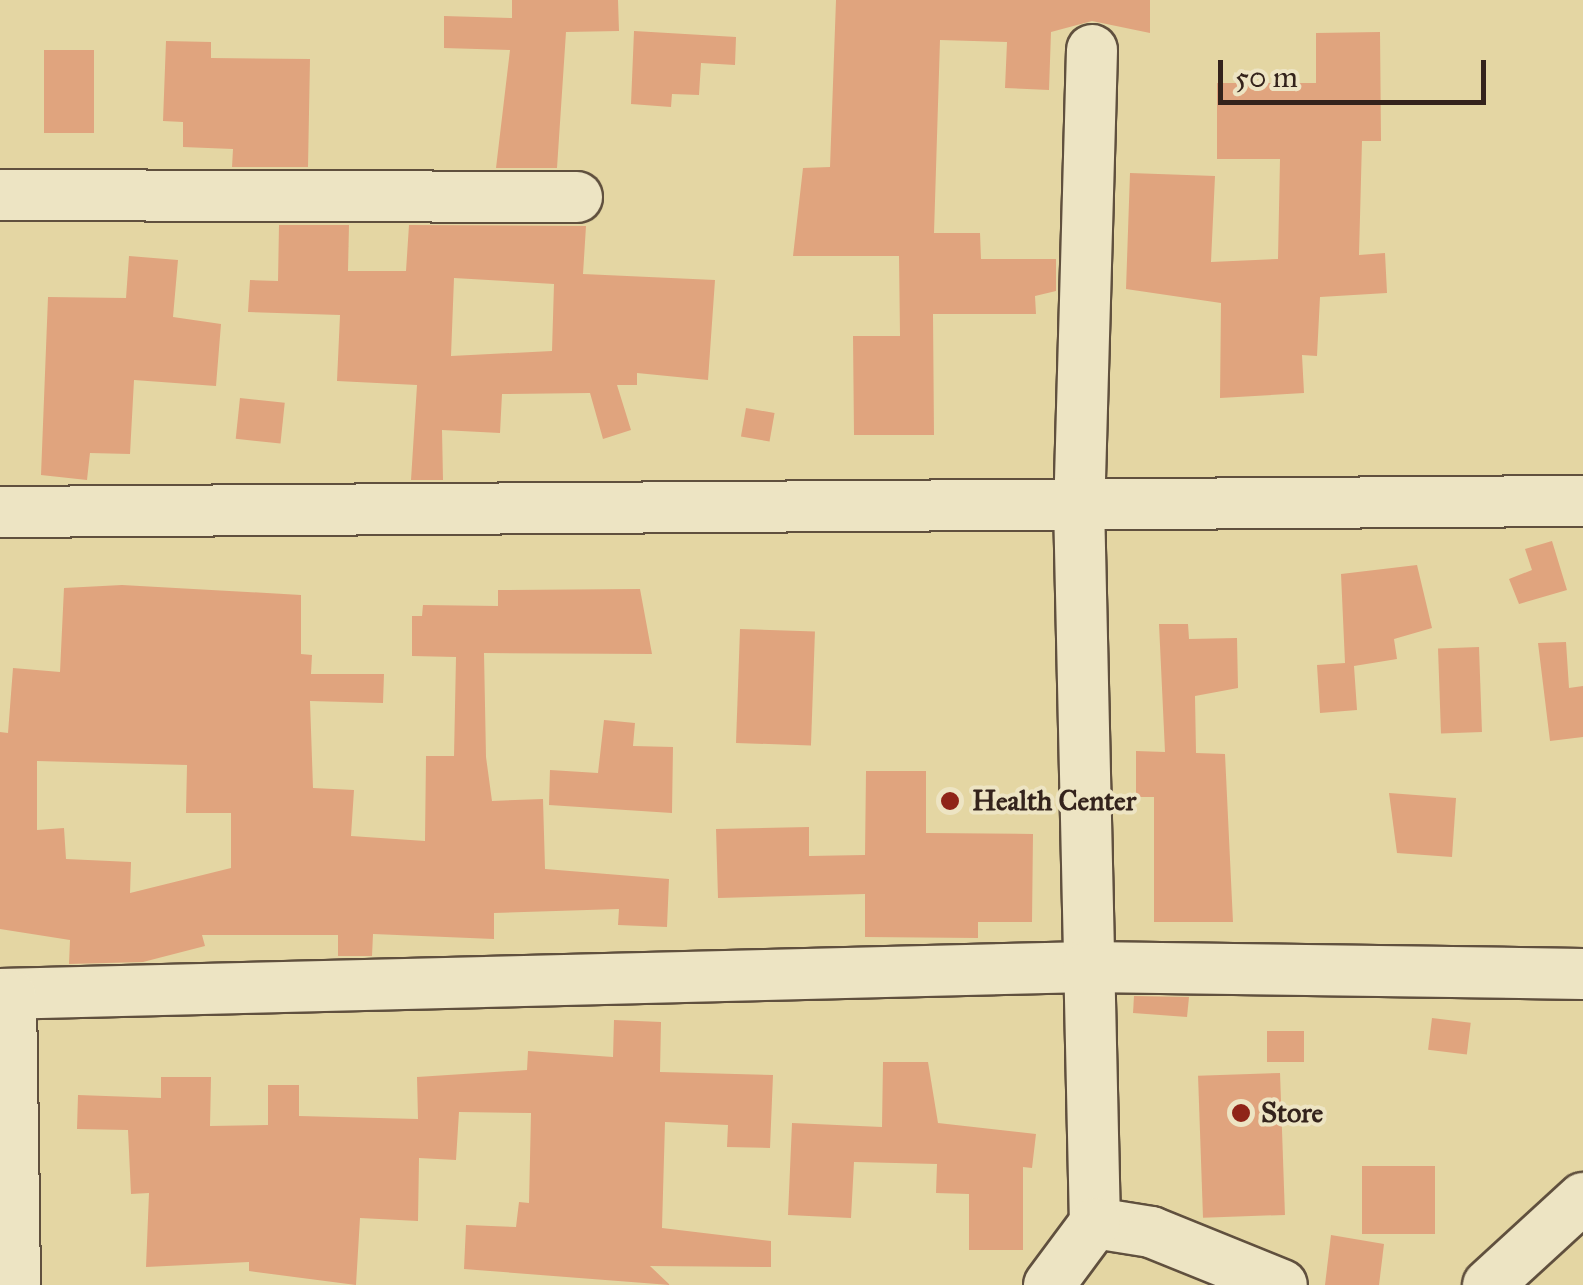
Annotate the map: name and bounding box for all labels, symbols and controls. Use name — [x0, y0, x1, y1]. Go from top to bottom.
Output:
scale bar — [1223, 40, 1490, 102]
text: 50 m — [1235, 59, 1298, 95]
place label: Health Center — [972, 784, 1136, 818]
marker: Health Center — [937, 788, 963, 814]
place label: Store — [1261, 1096, 1323, 1130]
marker: Store — [1230, 1102, 1252, 1124]

